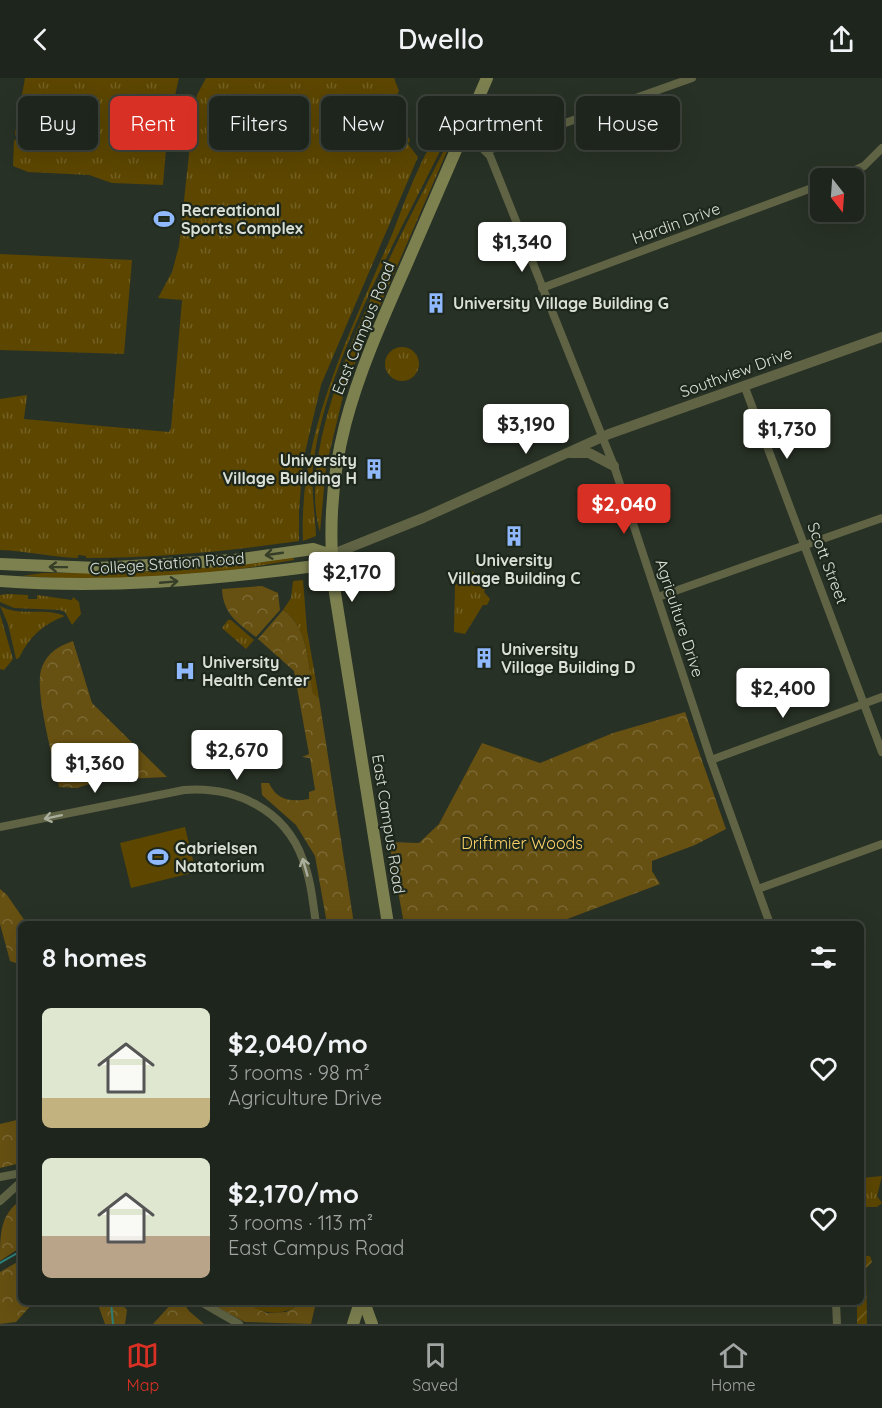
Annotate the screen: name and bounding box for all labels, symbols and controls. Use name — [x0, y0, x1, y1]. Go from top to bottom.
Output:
text: Dwello — [398, 22, 484, 56]
icon: back — [24, 23, 57, 56]
icon: share — [825, 23, 858, 56]
chip: Buy — [18, 96, 98, 150]
chip: Rent — [110, 96, 197, 150]
chip: Filters — [209, 96, 309, 150]
chip: New — [321, 96, 406, 150]
chip: Apartment — [418, 96, 564, 150]
chip: House — [576, 96, 680, 150]
north arrow — [810, 168, 864, 222]
map controls — [810, 168, 864, 222]
street label: Hardin Drive — [629, 198, 723, 248]
place label: Recreational Sports Complex — [181, 200, 303, 238]
sports icon: Recreational Sports Complex — [152, 207, 176, 231]
pin: $1,340 — [473, 222, 571, 273]
text: $1,340 — [492, 229, 552, 254]
street label: East Campus Road — [327, 259, 399, 397]
building icon: University Village Building G — [424, 291, 448, 315]
place label: University Village Building G — [453, 293, 669, 313]
street label: Southview Drive — [677, 342, 795, 402]
pin: $3,190 — [477, 404, 575, 455]
pin: $1,730 — [738, 409, 836, 460]
text: $3,190 — [497, 411, 555, 436]
text: $1,730 — [757, 416, 817, 441]
place label: University Village Building H — [223, 450, 357, 488]
building icon: University Village Building H — [362, 457, 386, 481]
pin: $2,040 — [575, 484, 673, 535]
text: $2,040 — [591, 491, 657, 516]
street label: Scott Street — [803, 519, 853, 607]
building icon: University Village Building C — [502, 524, 526, 548]
street label: College Station Road — [89, 548, 245, 578]
one-way arrow — [264, 549, 284, 560]
place label: University Village Building C — [447, 550, 581, 588]
pin: $2,170 — [303, 552, 401, 603]
street label: Agriculture Drive — [651, 556, 709, 680]
text: $2,170 — [323, 559, 381, 584]
one-way arrow — [49, 562, 69, 573]
one-way arrow — [159, 576, 179, 587]
place label: University Village Building D — [501, 639, 635, 677]
building icon: University Village Building D — [472, 646, 496, 670]
place label: University Health Center — [202, 652, 310, 690]
hospital icon: University Health Center — [173, 659, 197, 683]
pin: $2,400 — [734, 668, 832, 719]
text: $2,400 — [750, 675, 816, 700]
pin: $2,670 — [188, 730, 286, 781]
text: $2,670 — [205, 737, 269, 762]
pin: $1,360 — [46, 743, 144, 794]
text: $1,360 — [65, 750, 125, 775]
street label: East Campus Road — [368, 753, 410, 895]
one-way arrow — [44, 812, 64, 823]
park label: Driftmier Woods — [461, 833, 583, 853]
place label: Gabrielsen Natatorium — [175, 838, 265, 876]
sports icon: Gabrielsen Natatorium — [146, 845, 170, 869]
one-way arrow — [299, 858, 310, 877]
text: 8 homes — [42, 941, 147, 974]
icon: filters — [807, 941, 840, 974]
text: $2,040/mo — [228, 1027, 368, 1060]
icon: home — [90, 1032, 162, 1104]
icon: heart — [807, 1052, 840, 1085]
text: 3 rooms · 98 m² — [228, 1060, 370, 1085]
text: Agriculture Drive — [228, 1085, 382, 1110]
text: $2,170/mo — [228, 1177, 359, 1210]
icon: home — [90, 1182, 162, 1254]
icon: heart — [807, 1202, 840, 1235]
text: 3 rooms · 113 m² — [228, 1210, 373, 1235]
text: East Campus Road — [228, 1235, 404, 1260]
tab: Map — [126, 1339, 159, 1395]
tab: Saved — [412, 1339, 458, 1395]
tab: Home — [711, 1339, 756, 1395]

